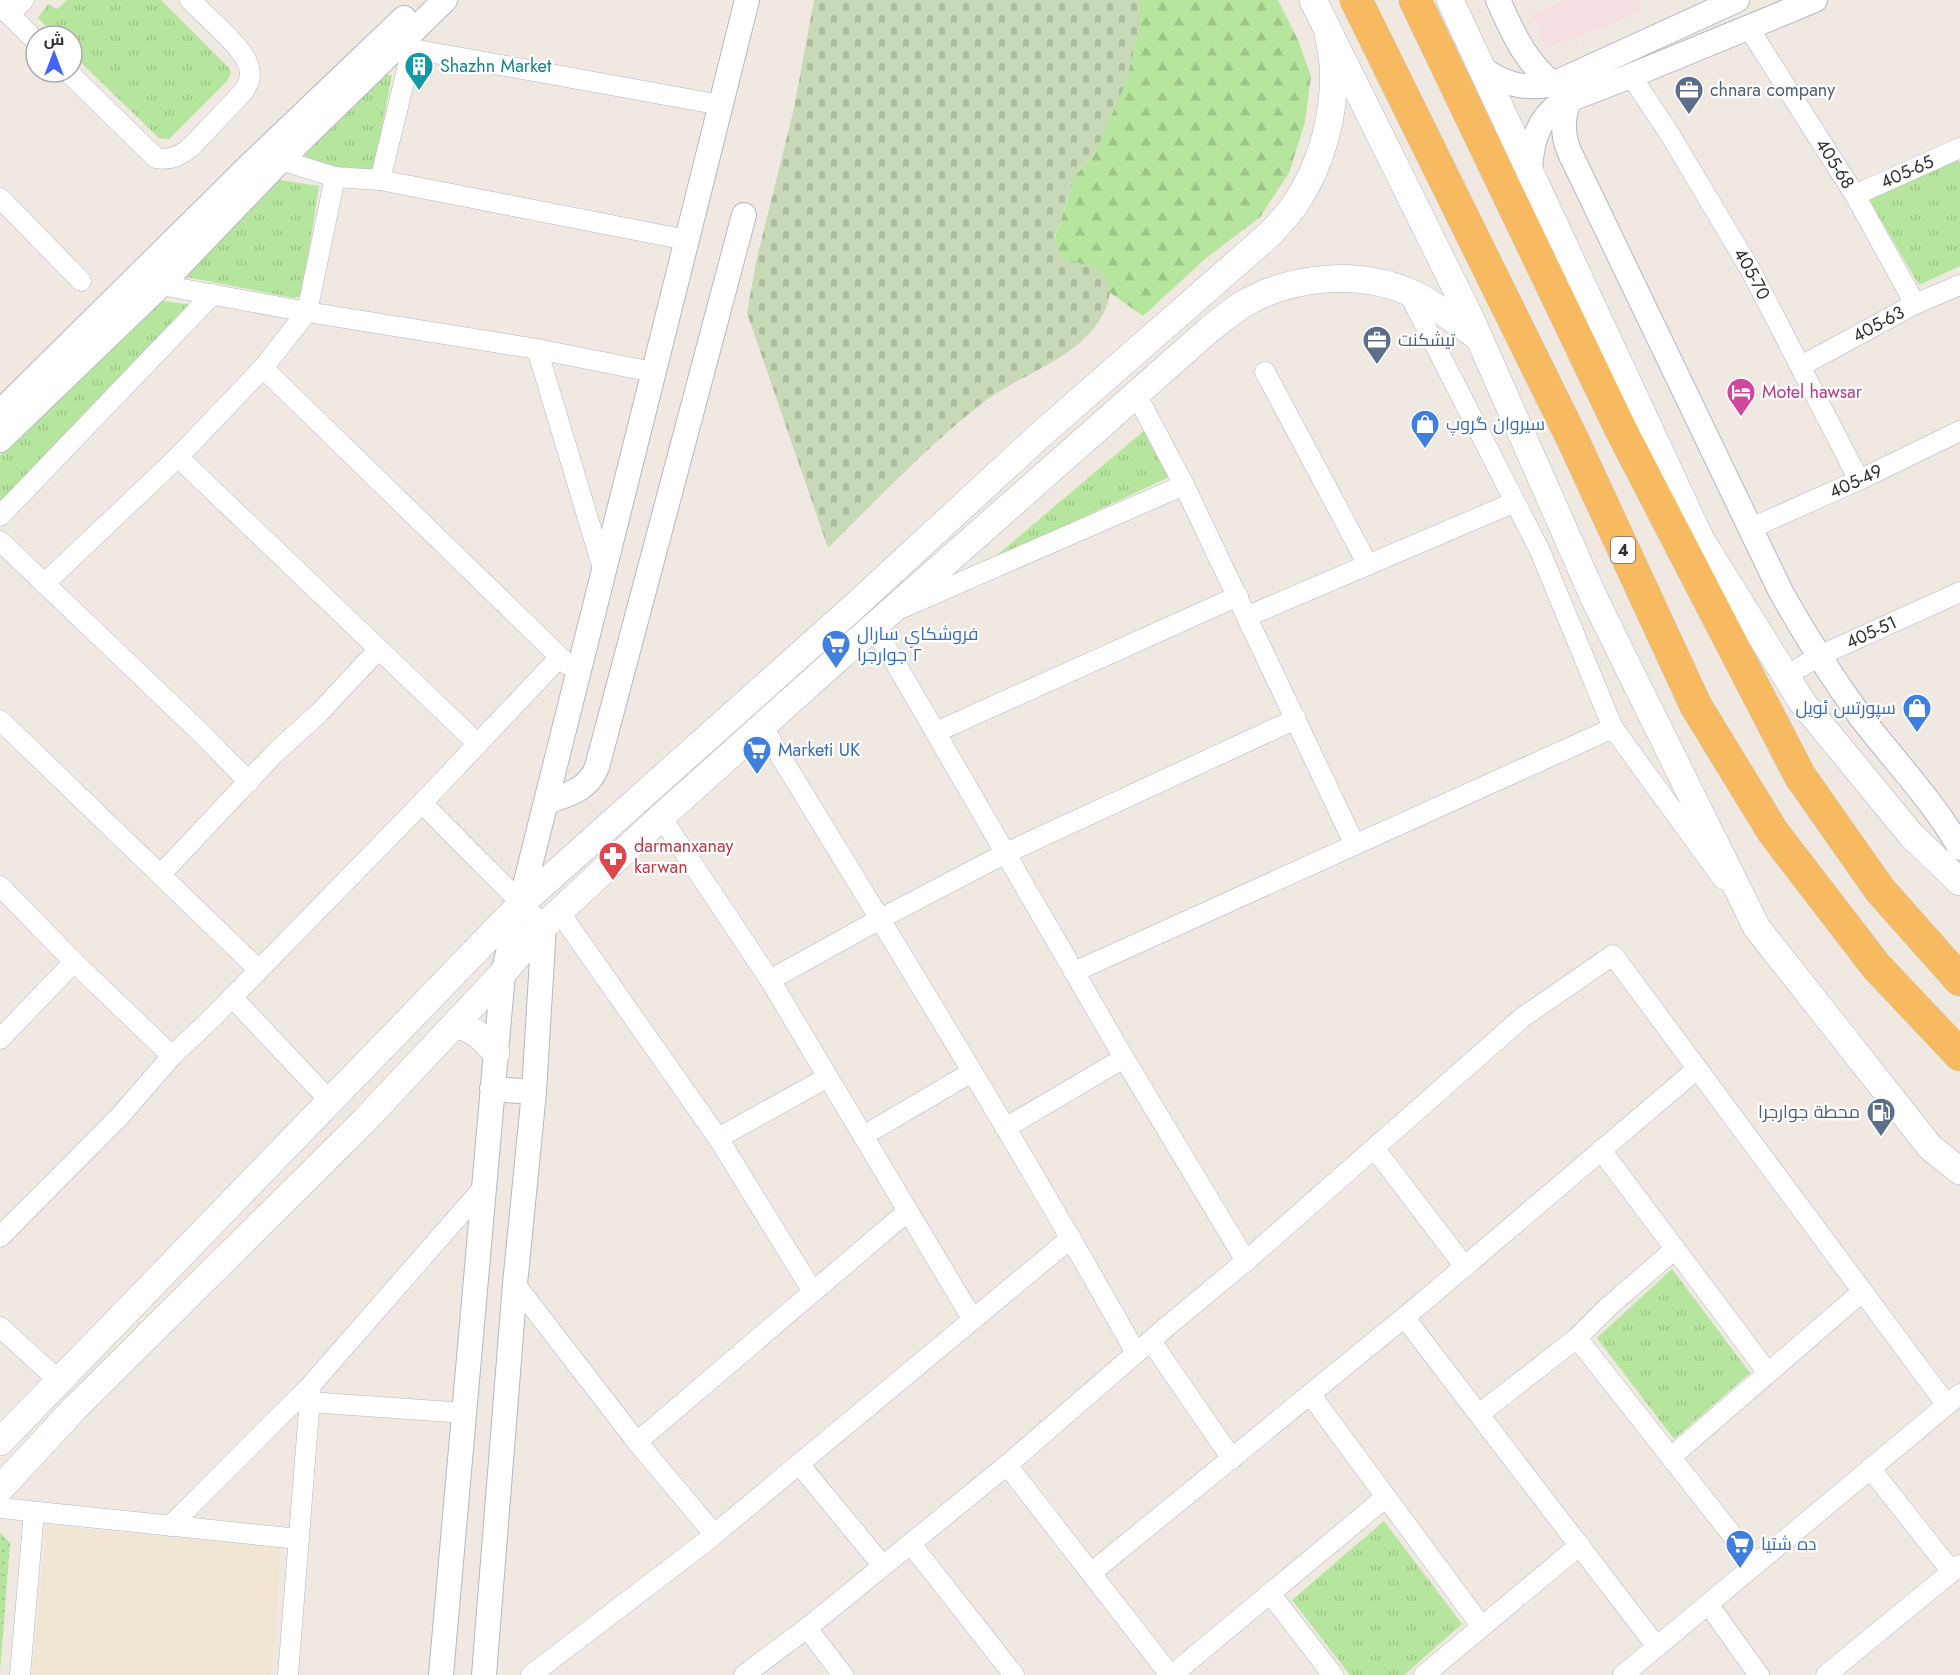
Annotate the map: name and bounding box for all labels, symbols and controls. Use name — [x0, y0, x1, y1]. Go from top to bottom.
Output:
north arrow — [24, 24, 84, 84]
text: ش — [44, 28, 64, 51]
building icon: Shazhn Market — [403, 50, 435, 92]
place label: Shazhn Market — [440, 53, 552, 79]
office icon: chnara company — [1673, 74, 1705, 116]
place label: chnara company — [1710, 77, 1835, 103]
street label: 405-68 — [1809, 133, 1861, 194]
street label: 405-65 — [1876, 148, 1938, 195]
street label: 405-70 — [1727, 243, 1777, 304]
street label: 405-63 — [1848, 299, 1909, 349]
office icon: تيشكنت — [1361, 324, 1393, 366]
place label: تيشكنت — [1398, 327, 1456, 353]
hotel icon: Motel hawsar — [1725, 376, 1757, 418]
place label: Motel hawsar — [1762, 379, 1863, 405]
shop icon: سیروان گروپ — [1409, 408, 1441, 450]
place label: سیروان گروپ — [1446, 411, 1545, 437]
street label: 405-49 — [1825, 458, 1887, 505]
road number: 4 — [1611, 537, 1635, 563]
street label: 405-51 — [1842, 609, 1901, 655]
place label: فروشكاي سارال ٢ جوارجرا — [857, 621, 978, 668]
supermarket icon: فروشكاي سارال ٢ جوارجرا — [820, 628, 852, 670]
shop icon: سپورتس ئويل — [1901, 692, 1933, 734]
place label: سپورتس ئويل — [1795, 695, 1896, 721]
supermarket icon: Marketi UK — [741, 734, 773, 776]
place label: Marketi UK — [778, 737, 861, 763]
place label: darmanxanay karwan — [634, 833, 733, 880]
pharmacy icon: darmanxanay karwan — [597, 840, 629, 882]
fuel station icon: محطة جوارجرا — [1865, 1096, 1897, 1138]
place label: محطة جوارجرا — [1758, 1099, 1860, 1125]
supermarket icon: ده شتيا — [1724, 1528, 1756, 1570]
place label: ده شتيا — [1761, 1531, 1816, 1557]

